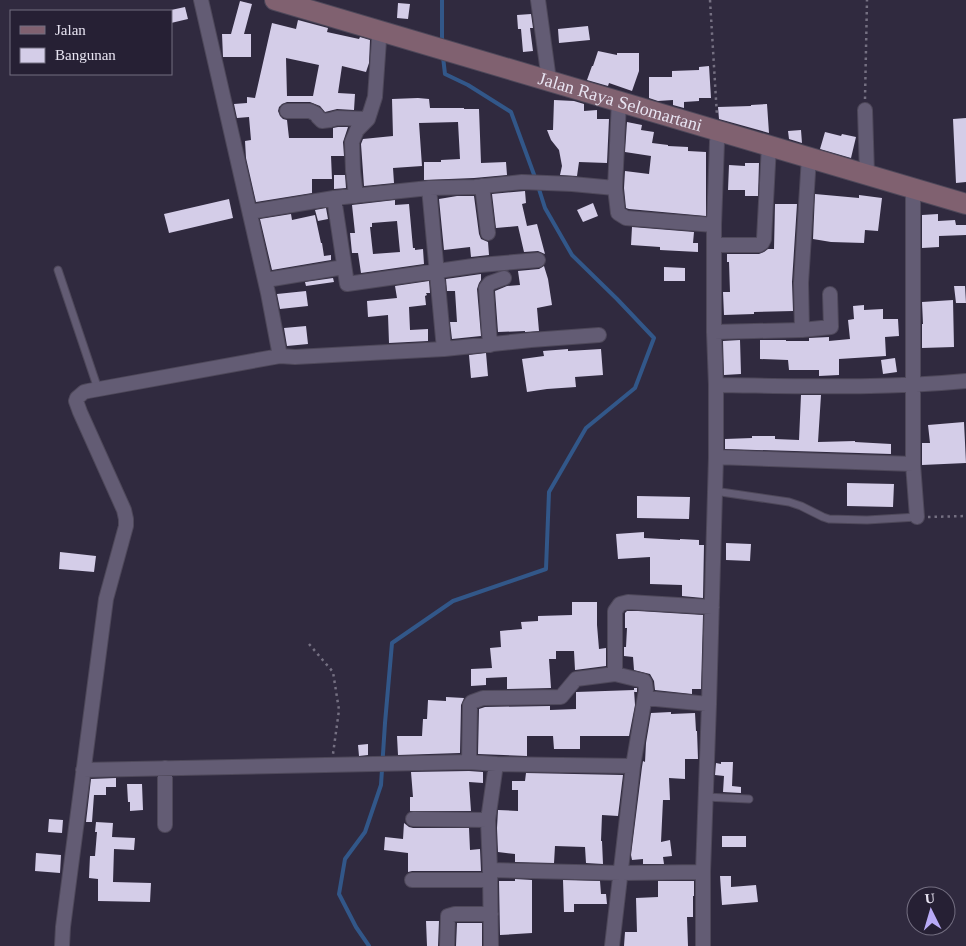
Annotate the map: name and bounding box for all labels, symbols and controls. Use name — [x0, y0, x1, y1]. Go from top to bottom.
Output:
legend — [10, 10, 172, 75]
text: Jalan — [55, 22, 86, 38]
text: Bangunan — [55, 47, 116, 63]
street label: Jalan Raya Selomartani — [536, 68, 705, 136]
north arrow — [906, 886, 956, 936]
text: U — [924, 891, 936, 906]

